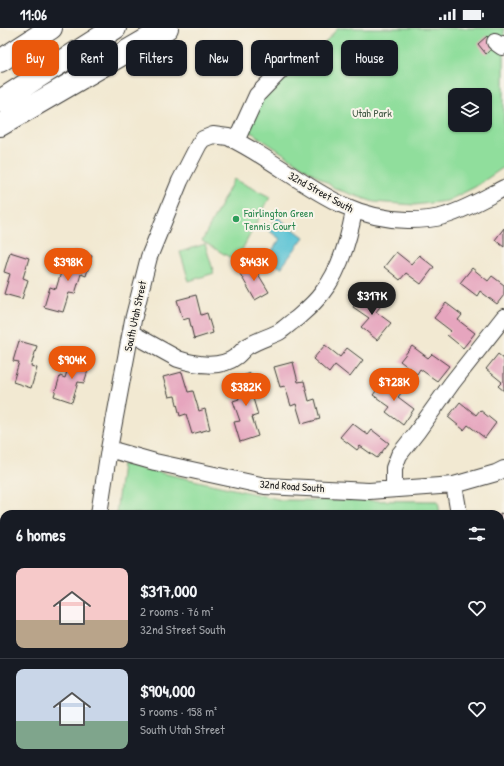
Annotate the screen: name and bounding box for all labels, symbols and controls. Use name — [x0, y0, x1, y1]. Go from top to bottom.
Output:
text: 11:06 — [20, 4, 47, 25]
chip: Buy — [12, 40, 59, 76]
chip: Rent — [67, 40, 118, 76]
chip: Filters — [126, 40, 187, 76]
chip: New — [195, 40, 243, 76]
chip: Apartment — [251, 40, 333, 76]
chip: House — [341, 40, 398, 76]
map controls — [448, 88, 492, 132]
button: layers — [448, 88, 492, 132]
park label: Utah Park — [352, 106, 392, 120]
street label: 32nd Street South — [286, 168, 356, 216]
place label: Fairlington Green Tennis Court — [243, 206, 313, 233]
marker: Fairlington Green Tennis Court — [231, 214, 241, 224]
pin: $398K — [40, 248, 96, 282]
pin: $443K — [226, 248, 282, 282]
text: $398K — [53, 252, 83, 270]
text: $443K — [240, 252, 268, 270]
street label: South Utah Street — [121, 279, 149, 353]
pin: $317K — [344, 282, 400, 316]
text: $317K — [357, 286, 387, 304]
pin: $904K — [44, 346, 100, 380]
text: $904K — [58, 350, 86, 368]
pin: $728K — [366, 368, 422, 402]
text: $728K — [378, 372, 410, 390]
pin: $382K — [218, 373, 274, 407]
text: $382K — [231, 377, 261, 395]
street label: 32nd Road South — [259, 477, 325, 495]
text: 6 homes — [16, 523, 66, 546]
icon: filters — [466, 523, 488, 545]
text: $317,000 — [140, 579, 197, 602]
icon: home — [48, 584, 96, 632]
icon: heart — [466, 597, 488, 619]
text: 2 rooms · 76 m² — [140, 602, 213, 620]
text: 32nd Street South — [140, 620, 225, 638]
text: $904,000 — [140, 679, 195, 702]
icon: home — [48, 685, 96, 733]
icon: heart — [466, 698, 488, 720]
text: 5 rooms · 158 m² — [140, 702, 217, 720]
text: South Utah Street — [140, 720, 225, 738]

